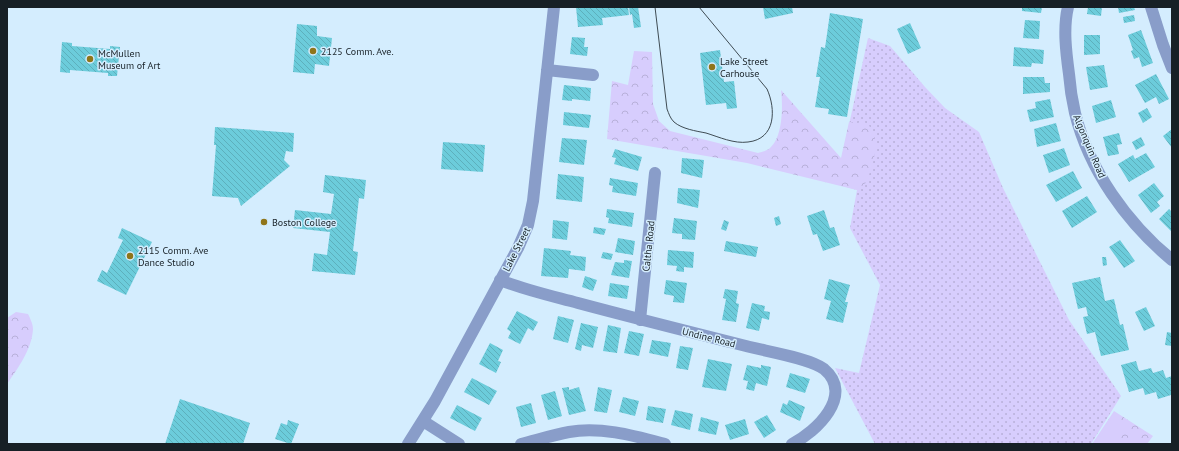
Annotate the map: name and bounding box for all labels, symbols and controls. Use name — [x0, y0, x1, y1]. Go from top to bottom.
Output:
place label: 2125 Comm. Ave. — [321, 45, 394, 58]
marker: 2125 Comm. Ave. — [308, 46, 318, 56]
place label: McMullen Museum of Art — [98, 47, 161, 72]
marker: McMullen Museum of Art — [85, 54, 95, 64]
place label: Lake Street Carhouse — [720, 55, 769, 80]
marker: Lake Street Carhouse — [707, 62, 717, 72]
street label: Algonquin Road — [1070, 112, 1109, 180]
place label: Boston College — [272, 216, 336, 229]
marker: Boston College — [259, 217, 269, 227]
street label: Caltha Road — [639, 220, 658, 272]
street label: Lake Street — [500, 224, 533, 274]
place label: 2115 Comm. Ave Dance Studio — [138, 244, 208, 269]
marker: 2115 Comm. Ave Dance Studio — [125, 251, 135, 261]
street label: Undine Road — [681, 325, 737, 350]

